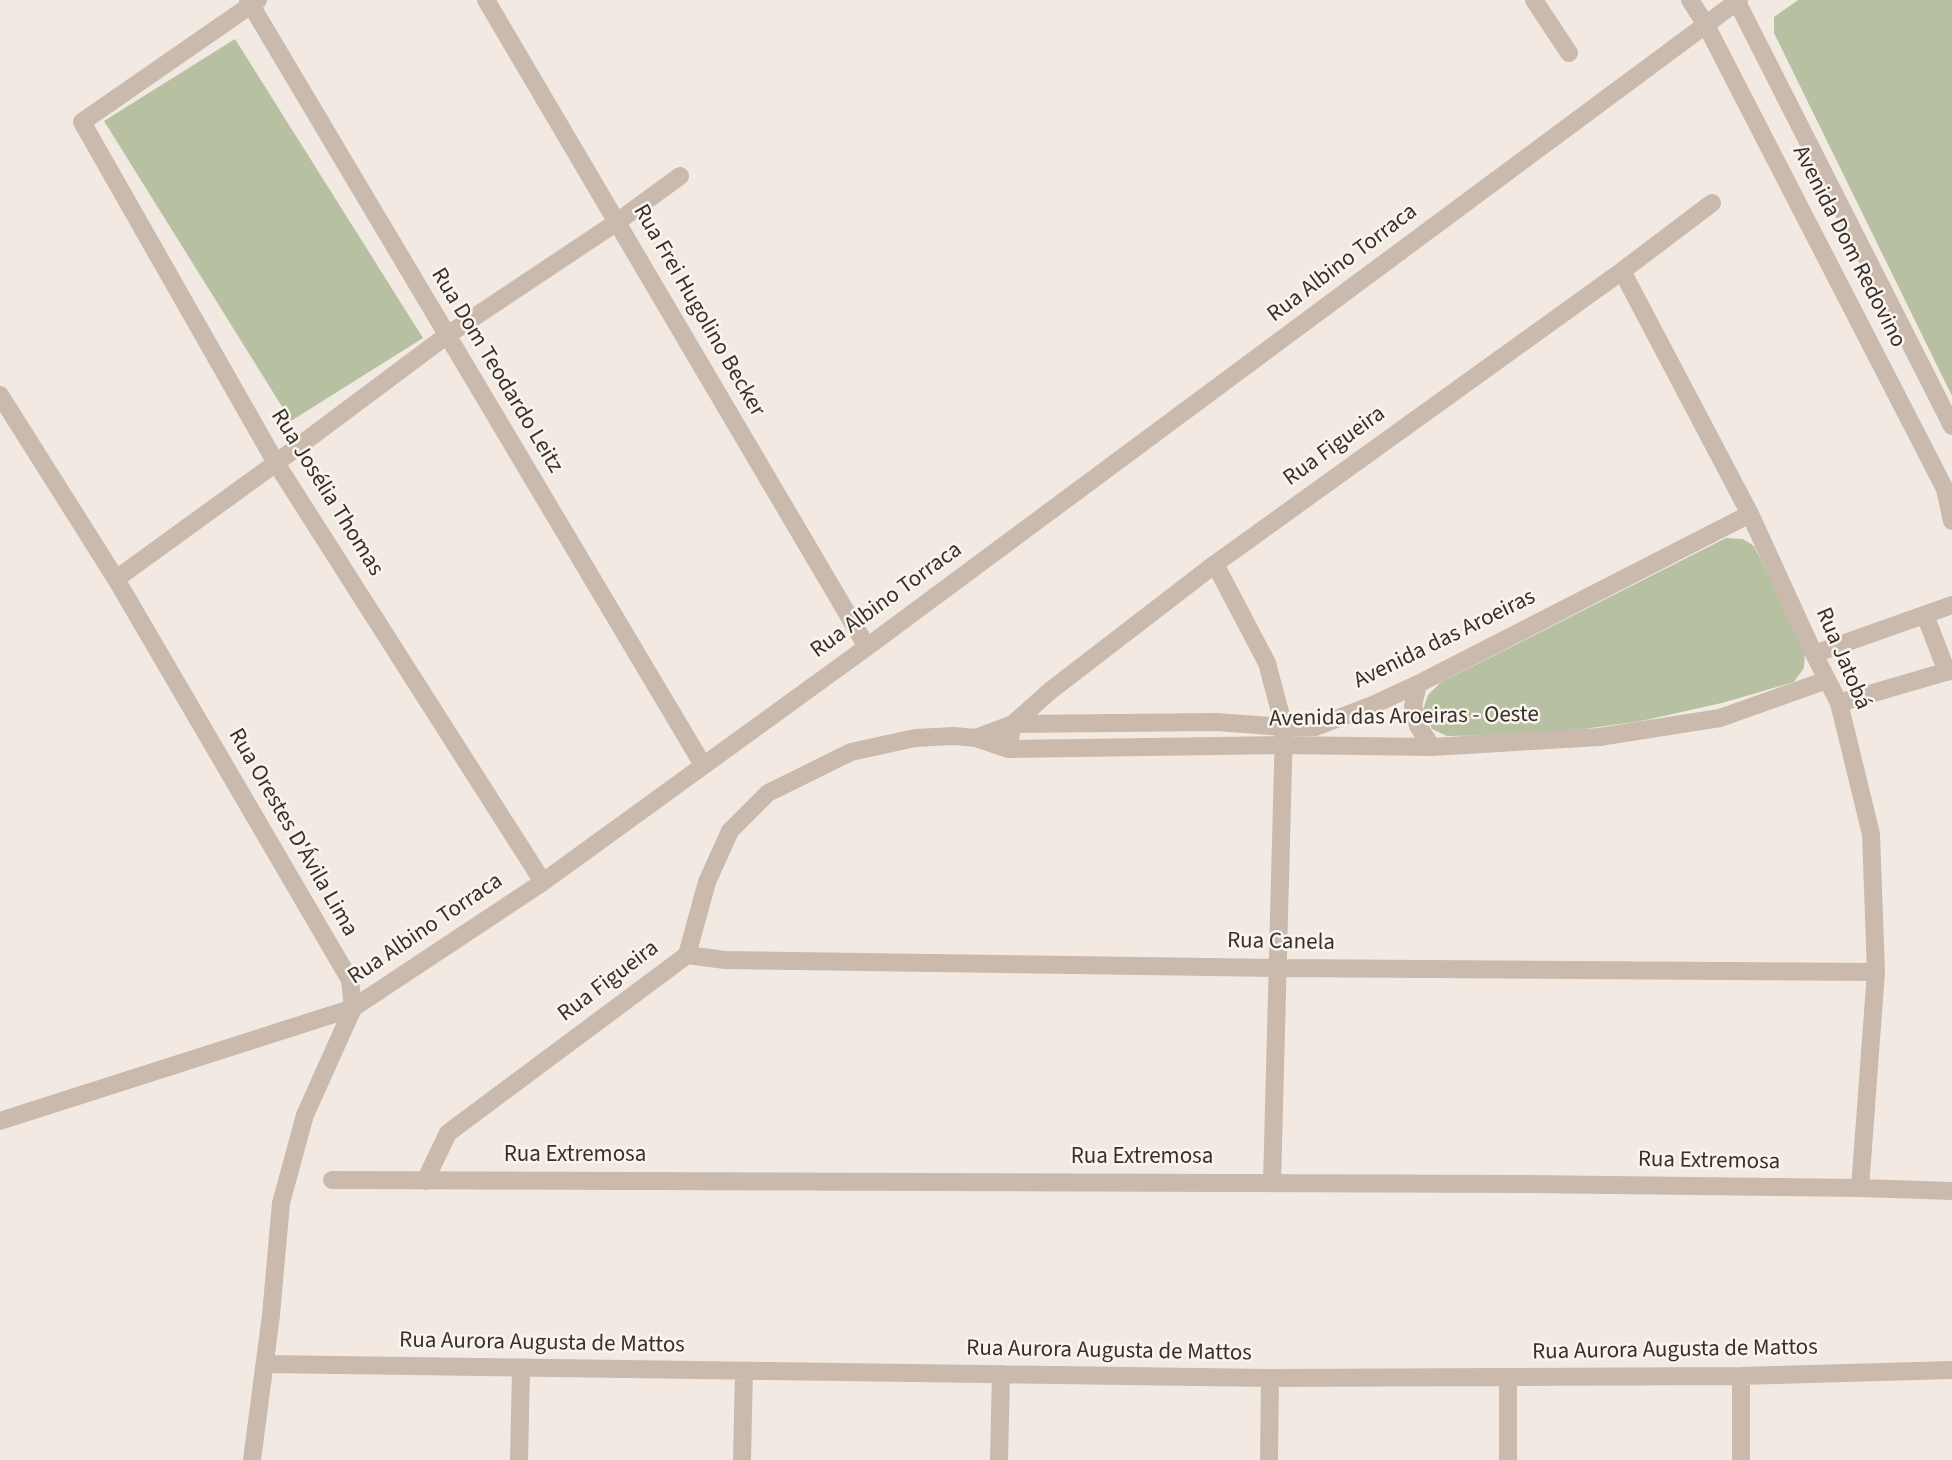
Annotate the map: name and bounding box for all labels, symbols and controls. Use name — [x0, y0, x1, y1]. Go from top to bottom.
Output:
street label: Avenida Dom Redovino — [1785, 142, 1911, 352]
street label: Rua Albino Torraca — [1263, 199, 1423, 329]
street label: Rua Frei Hugolino Becker — [626, 200, 770, 422]
street label: Rua Dom Teodardo Leitz — [424, 264, 568, 478]
street label: Rua Figueira — [1279, 401, 1391, 493]
street label: Rua Josélia Thomas — [264, 404, 388, 582]
street label: Rua Albino Torraca — [806, 537, 968, 665]
street label: Avenida das Aroeiras — [1350, 584, 1540, 696]
street label: Rua Jatobá — [1808, 604, 1876, 714]
street label: Avenida das Aroeiras - Oeste — [1269, 702, 1539, 734]
street label: Rua Orestes D'Ávila Lima — [221, 724, 363, 942]
street label: Rua Albino Torraca — [344, 868, 508, 992]
street label: Rua Canela — [1227, 928, 1335, 958]
street label: Rua Figueira — [553, 935, 665, 1029]
street label: Rua Extremosa — [504, 1142, 646, 1170]
street label: Rua Extremosa — [1071, 1144, 1213, 1172]
street label: Rua Extremosa — [1637, 1147, 1781, 1177]
street label: Rua Aurora Augusta de Mattos — [399, 1328, 685, 1360]
street label: Rua Aurora Augusta de Mattos — [1532, 1335, 1818, 1367]
street label: Rua Aurora Augusta de Mattos — [966, 1336, 1252, 1368]

